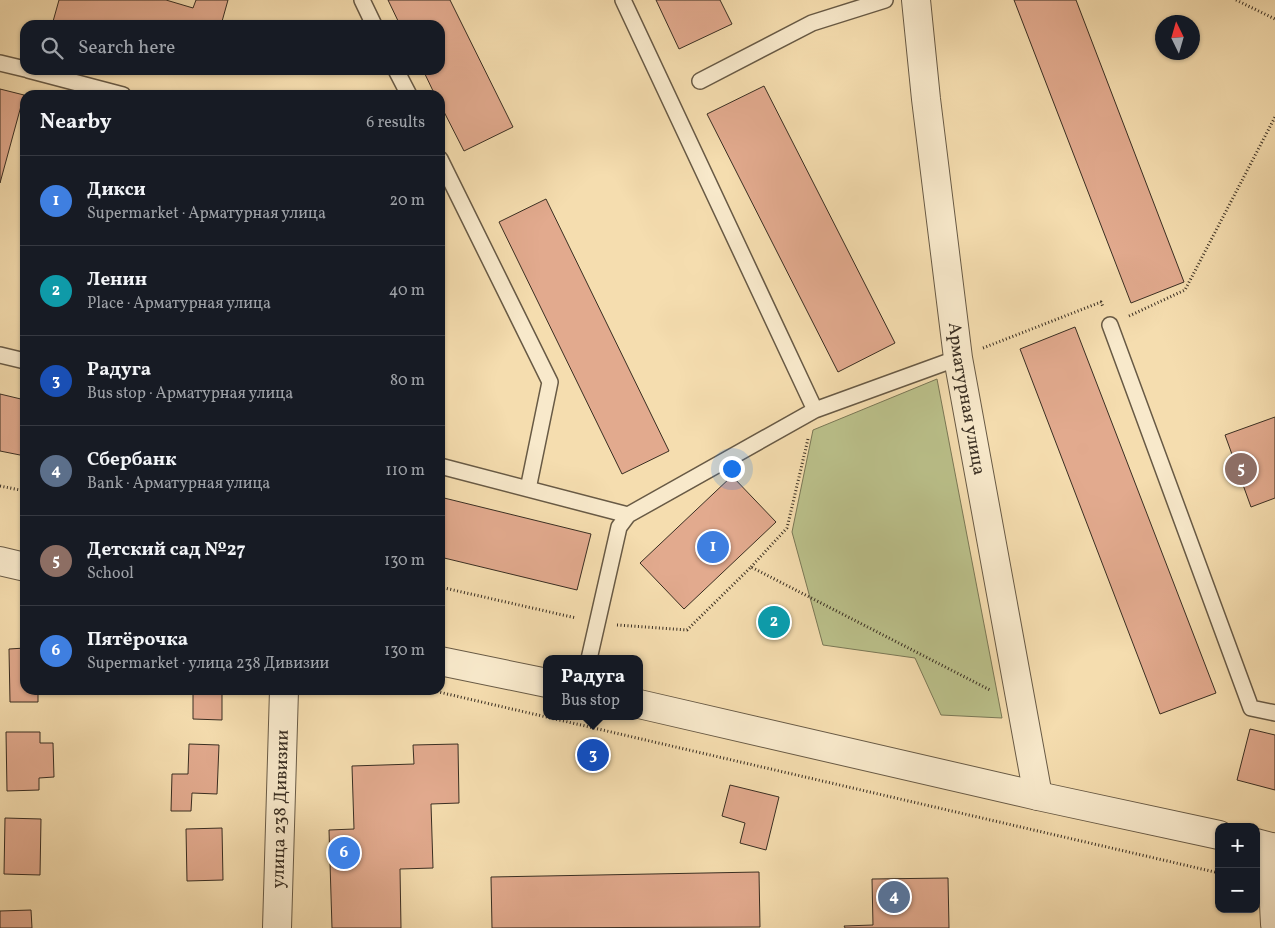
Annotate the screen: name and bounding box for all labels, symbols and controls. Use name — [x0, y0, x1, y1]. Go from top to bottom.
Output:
north arrow — [1155, 15, 1200, 60]
search box — [20, 20, 445, 75]
icon: search — [38, 34, 66, 62]
text: Search here — [78, 35, 175, 61]
text: Nearby — [40, 108, 111, 137]
text: 6 results — [366, 112, 425, 134]
text: Дикси — [87, 177, 146, 203]
text: 1 — [53, 190, 59, 212]
text: 20 m — [390, 190, 425, 212]
text: Supermarket · Арматурная улица — [87, 203, 326, 225]
text: Ленин — [87, 267, 147, 293]
text: 2 — [52, 280, 60, 302]
text: 40 m — [389, 280, 425, 302]
text: Place · Арматурная улица — [87, 293, 271, 315]
street label: Арматурная улица — [941, 321, 992, 477]
text: Радуга — [87, 357, 151, 383]
text: 3 — [52, 370, 60, 392]
text: 80 m — [390, 370, 425, 392]
text: Bus stop · Арматурная улица — [87, 383, 293, 405]
text: Сбербанк — [87, 447, 177, 473]
pin: 5 — [1225, 450, 1257, 488]
your location — [719, 456, 745, 482]
text: 4 — [51, 460, 61, 482]
text: 110 m — [386, 460, 425, 482]
text: Bank · Арматурная улица — [87, 473, 270, 495]
pin: 1 — [697, 528, 729, 566]
text: Детский сад №27 — [87, 537, 246, 563]
text: 5 — [52, 550, 60, 572]
text: 130 m — [384, 550, 425, 572]
text: School — [87, 563, 134, 585]
pin: 2 — [758, 603, 790, 641]
text: Пятёрочка — [87, 627, 188, 653]
text: 6 — [52, 640, 60, 662]
text: 130 m — [384, 640, 425, 662]
text: Supermarket · улица 238 Дивизии — [87, 653, 329, 675]
popup — [543, 655, 643, 720]
text: Радуга — [561, 664, 625, 690]
text: Bus stop — [561, 690, 620, 712]
street label: улица 238 Дивизии — [266, 729, 295, 889]
pin: 3 — [577, 736, 609, 774]
map controls — [1215, 823, 1260, 913]
button: + — [1215, 823, 1260, 868]
pin: 6 — [328, 834, 360, 872]
button: − — [1215, 868, 1260, 913]
pin: 4 — [878, 878, 910, 916]

